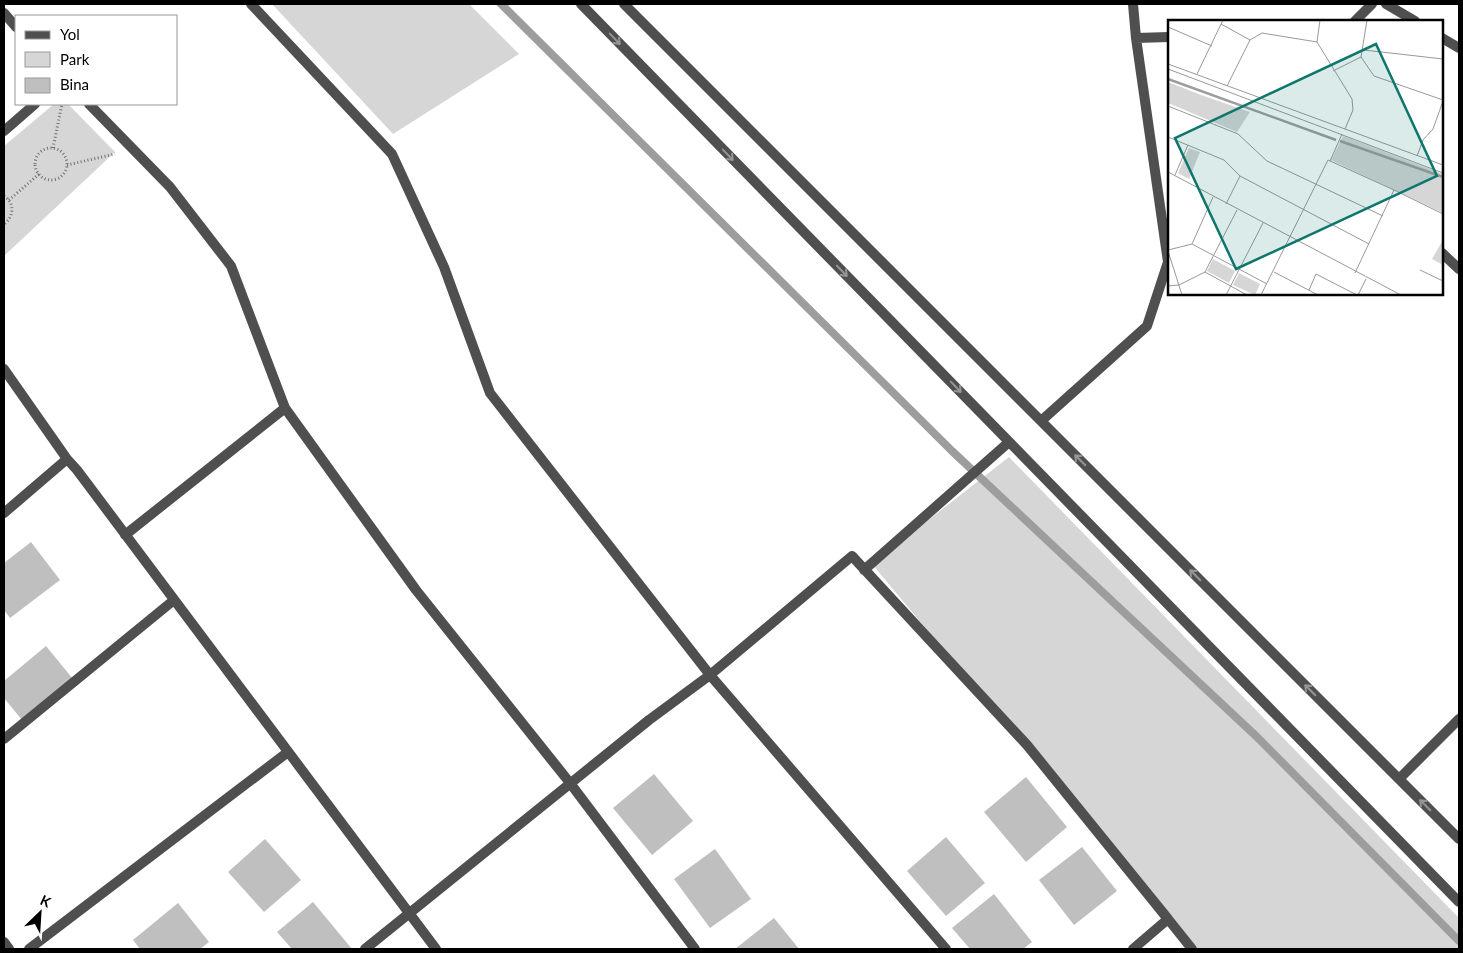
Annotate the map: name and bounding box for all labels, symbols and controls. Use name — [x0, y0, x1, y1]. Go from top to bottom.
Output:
legend — [15, 15, 178, 105]
inset map — [1168, 20, 1443, 295]
text: Yol — [60, 25, 80, 43]
one-way arrow — [609, 32, 621, 45]
text: Park — [60, 50, 90, 68]
text: Bina — [60, 75, 89, 93]
one-way arrow — [722, 149, 734, 161]
one-way arrow — [836, 265, 848, 277]
one-way arrow — [949, 381, 962, 393]
one-way arrow — [1074, 454, 1086, 466]
one-way arrow — [1189, 569, 1201, 581]
one-way arrow — [1304, 683, 1316, 696]
one-way arrow — [1419, 798, 1431, 811]
north arrow — [15, 888, 65, 938]
text: K — [38, 891, 54, 911]

